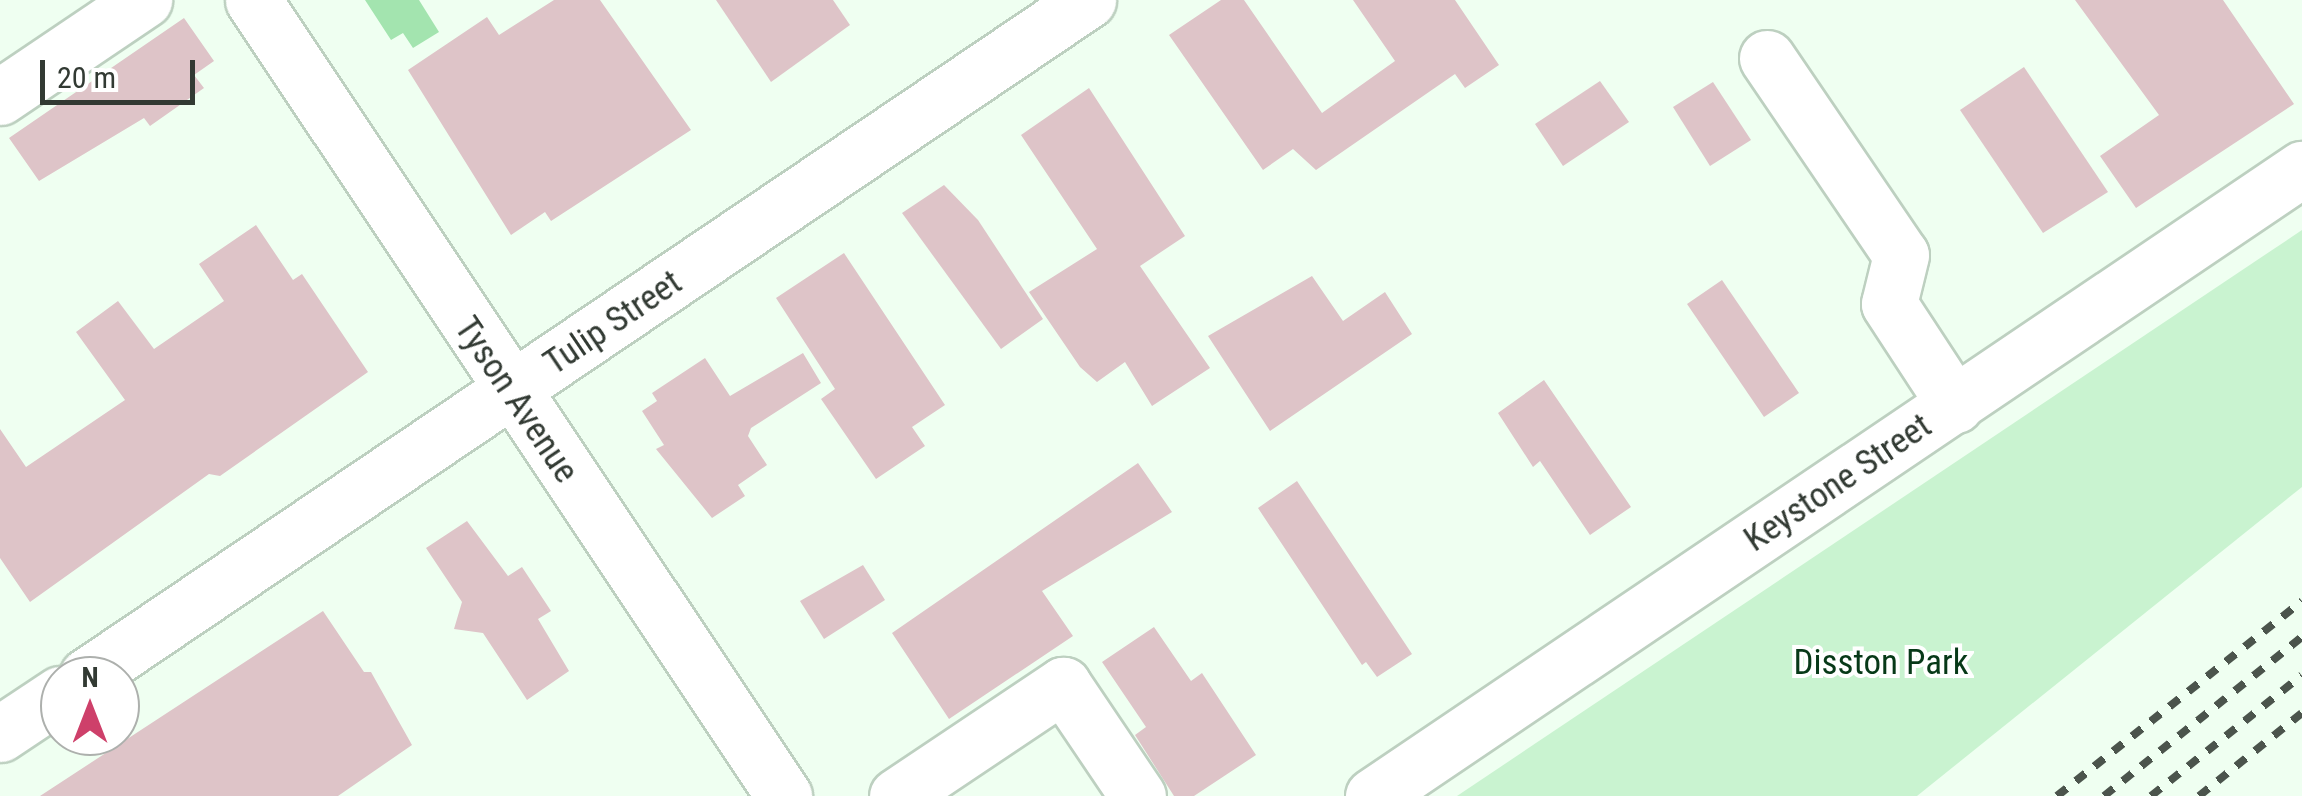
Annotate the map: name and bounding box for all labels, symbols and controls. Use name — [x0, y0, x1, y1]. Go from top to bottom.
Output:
scale bar — [45, 40, 200, 102]
text: 20 m — [57, 60, 116, 95]
street label: Tulip Street — [536, 262, 690, 384]
street label: Tyson Avenue — [445, 309, 587, 491]
street label: Keystone Street — [1737, 405, 1939, 561]
park label: Disston Park — [1794, 642, 1968, 684]
north arrow — [40, 656, 140, 756]
text: N — [81, 661, 99, 694]

